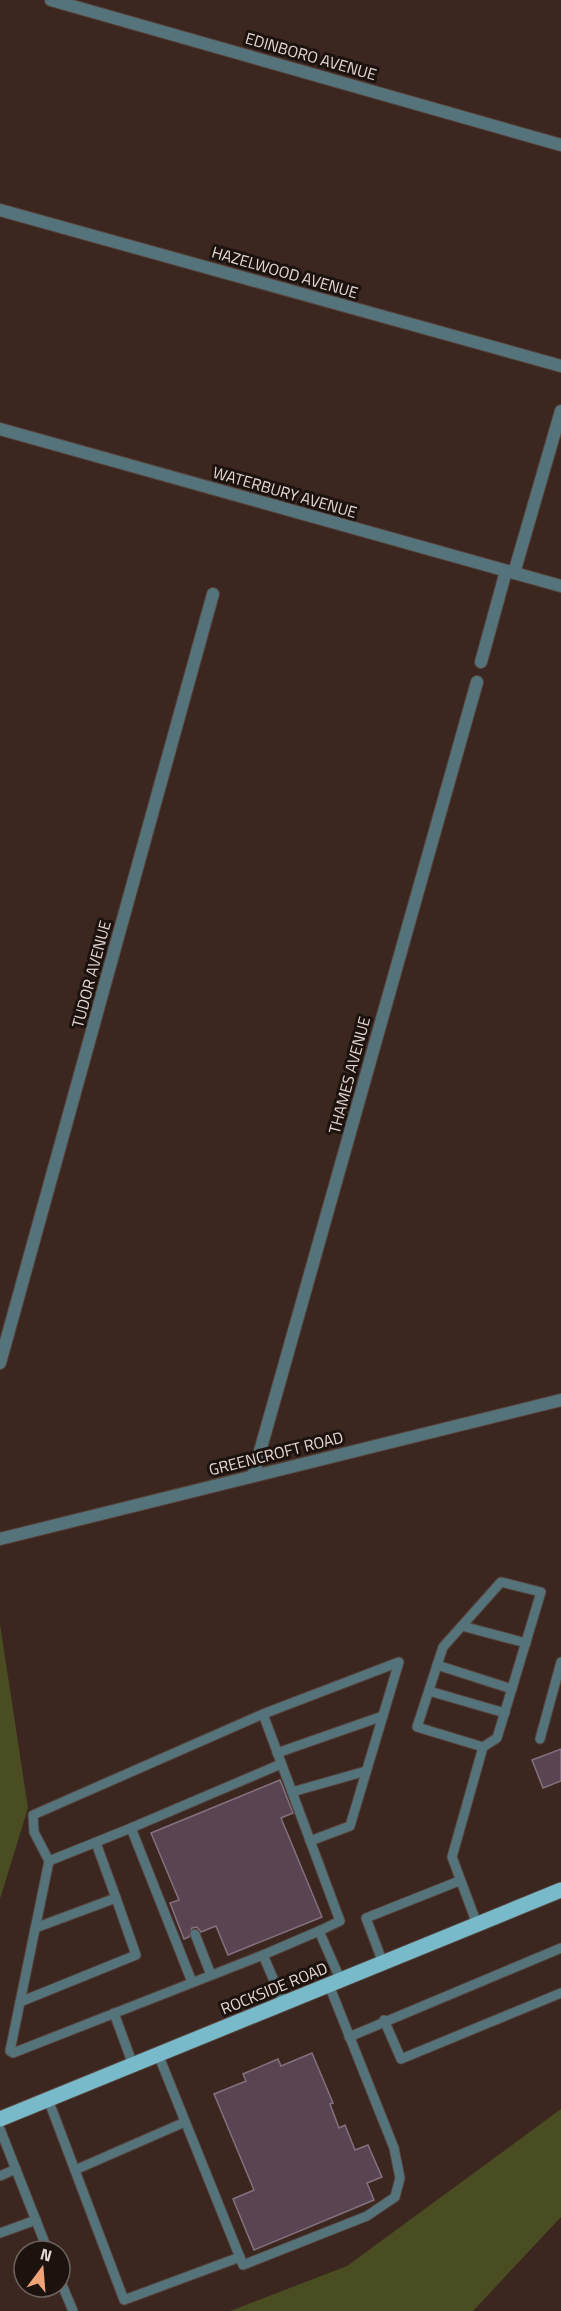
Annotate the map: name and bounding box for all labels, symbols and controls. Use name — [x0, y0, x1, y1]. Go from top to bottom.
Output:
street label: EDINBORO AVENUE — [243, 26, 380, 86]
street label: HAZELWOOD AVENUE — [209, 240, 361, 304]
street label: WATERBURY AVENUE — [210, 460, 360, 524]
street label: TUDOR AVENUE — [65, 918, 117, 1030]
street label: THAMES AVENUE — [322, 1014, 376, 1136]
street label: GREENCROFT ROAD — [206, 1425, 346, 1481]
street label: ROCKSIDE ROAD — [217, 1956, 331, 2020]
north arrow — [12, 2239, 72, 2299]
text: N — [37, 2242, 55, 2268]

